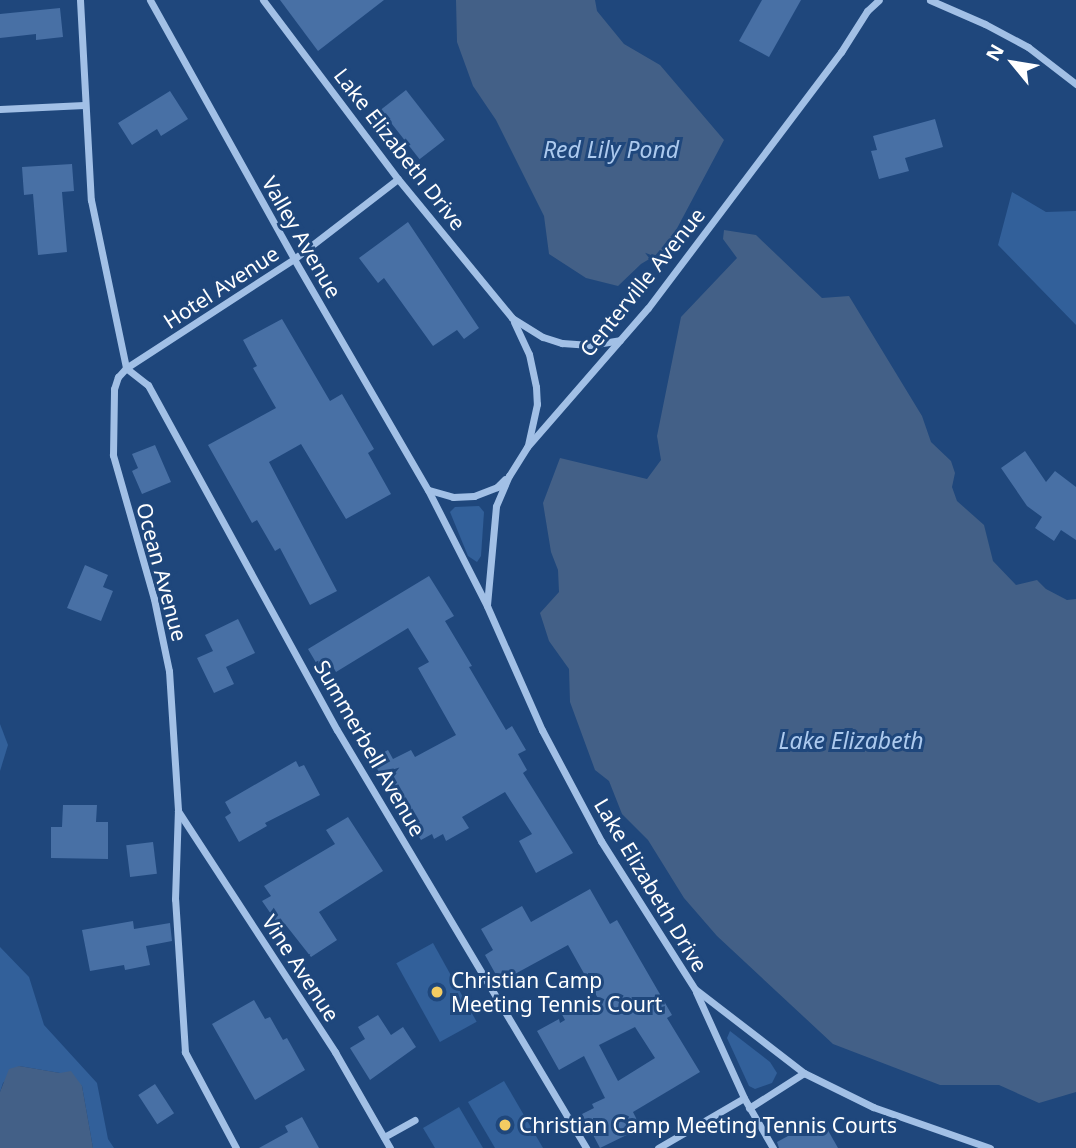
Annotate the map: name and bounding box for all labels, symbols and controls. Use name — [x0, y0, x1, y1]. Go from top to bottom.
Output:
north arrow — [978, 28, 1048, 98]
text: N — [980, 39, 1010, 66]
street label: Lake Elizabeth Drive — [329, 63, 471, 235]
water label: Red Lily Pond — [543, 135, 679, 163]
street label: Valley Avenue — [257, 172, 347, 302]
street label: Centerville Avenue — [574, 203, 710, 361]
street label: Hotel Avenue — [159, 240, 283, 334]
street label: Ocean Avenue — [131, 500, 193, 644]
street label: Summerbell Avenue — [309, 655, 431, 841]
water label: Lake Elizabeth — [778, 726, 924, 754]
street label: Lake Elizabeth Drive — [589, 794, 713, 976]
street label: Vine Avenue — [257, 910, 345, 1026]
place label: Christian Camp Meeting Tennis Court — [451, 967, 662, 1017]
marker: Christian Camp Meeting Tennis Court — [429, 984, 445, 1000]
place label: Christian Camp Meeting Tennis Courts — [519, 1112, 897, 1138]
marker: Christian Camp Meeting Tennis Courts — [497, 1117, 513, 1133]

